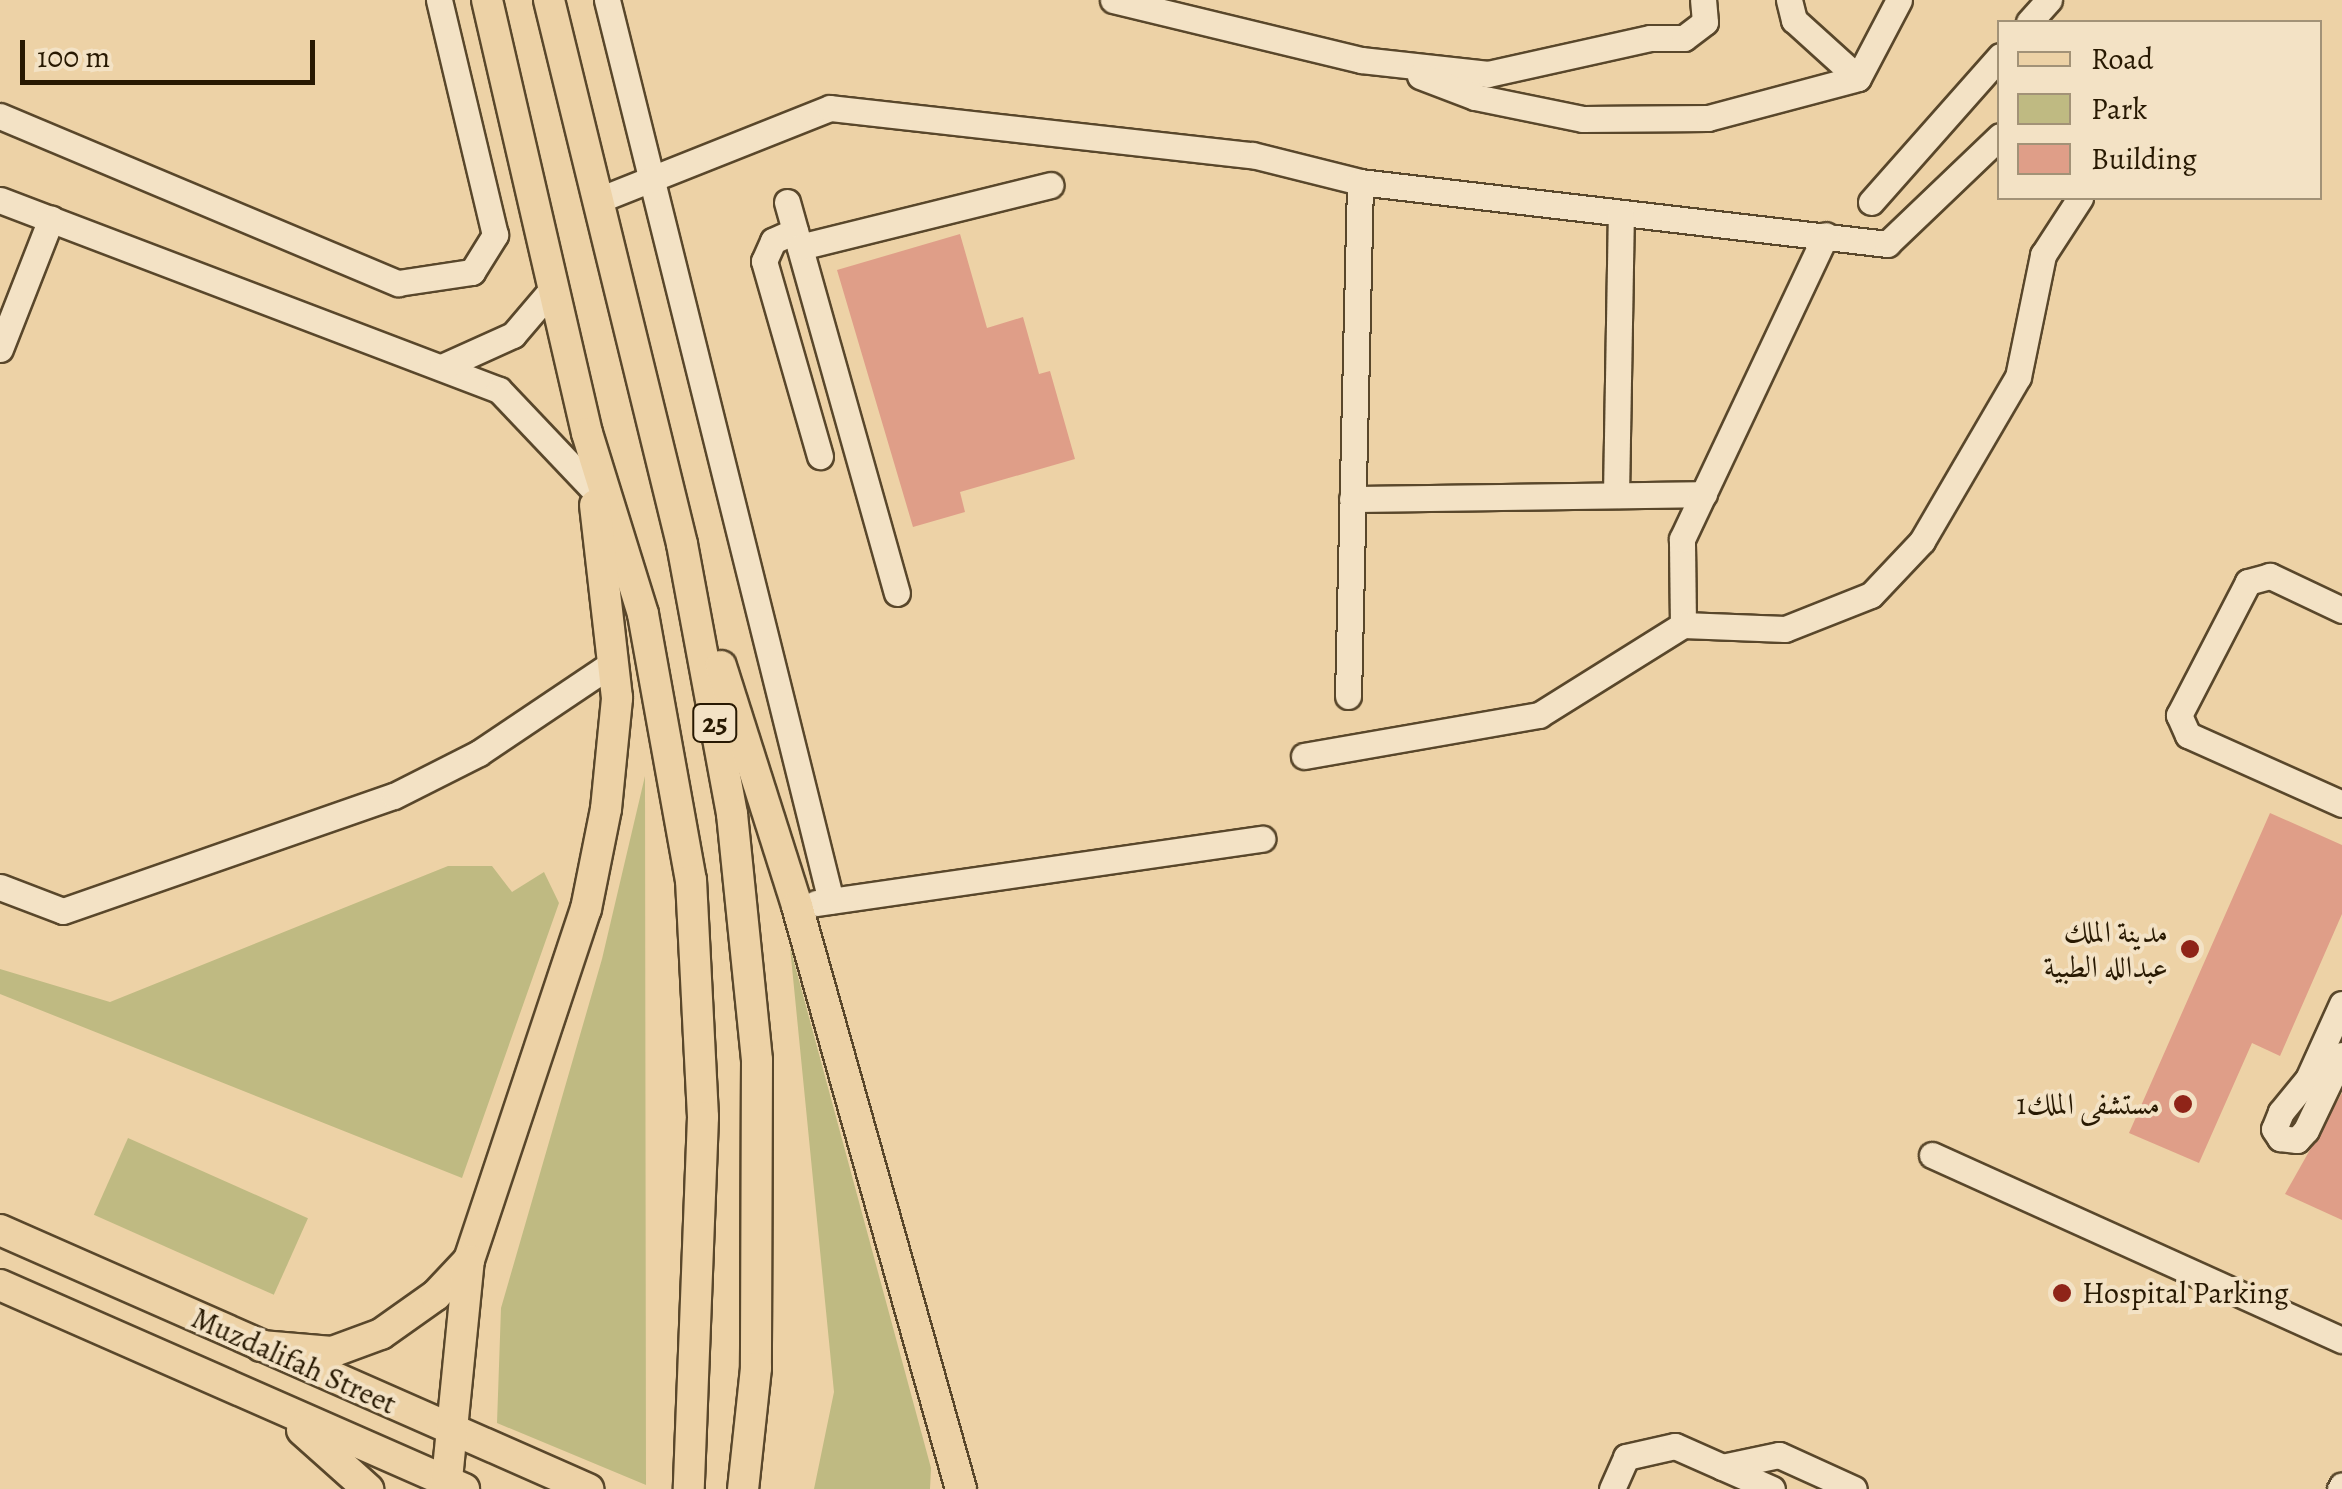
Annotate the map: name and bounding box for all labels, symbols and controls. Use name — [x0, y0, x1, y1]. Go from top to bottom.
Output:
scale bar — [25, 20, 320, 82]
legend — [1997, 20, 2322, 200]
text: 100 m — [37, 37, 110, 77]
text: Road — [2091, 39, 2153, 79]
text: Park — [2091, 89, 2147, 129]
text: Building — [2091, 139, 2197, 179]
road number: 25 — [690, 700, 740, 746]
place label: مدينة الملك عبدالله الطبية — [2043, 914, 2168, 984]
marker: مدينة الملك عبدالله الطبية — [2177, 936, 2203, 962]
place label: مستشفى الملك1 — [2016, 1086, 2160, 1122]
marker: مستشفى الملك1 — [2170, 1091, 2196, 1117]
place label: Hospital Parking — [2082, 1275, 2289, 1311]
marker: Hospital Parking — [2051, 1282, 2073, 1304]
street label: Muzdalifah Street — [186, 1300, 402, 1422]

